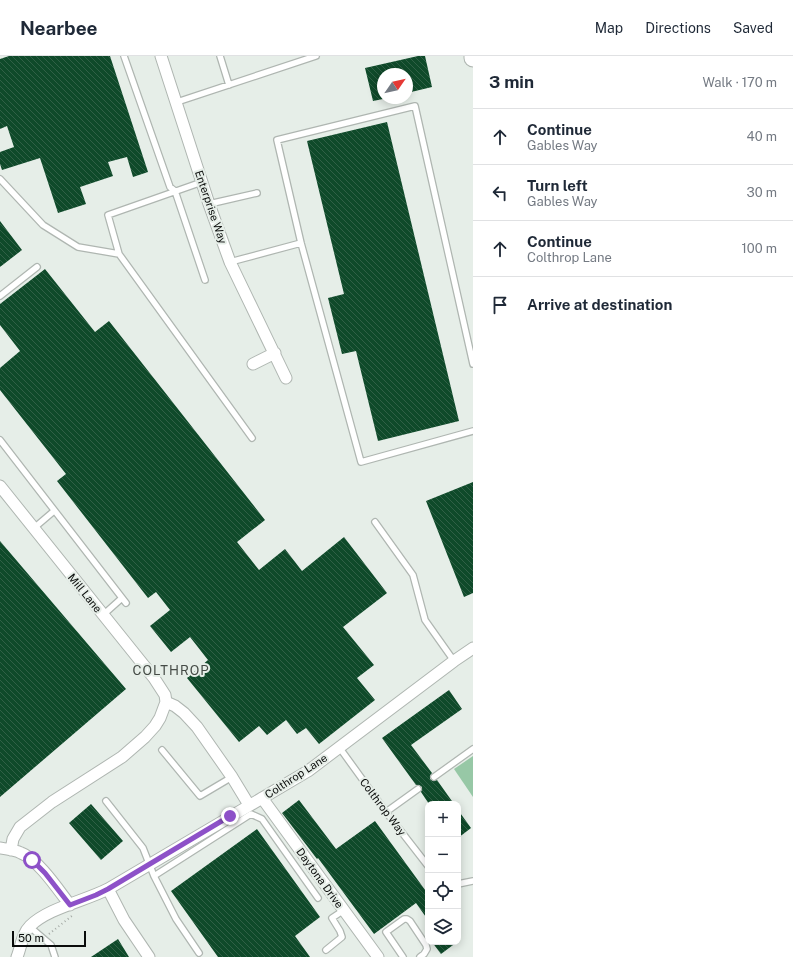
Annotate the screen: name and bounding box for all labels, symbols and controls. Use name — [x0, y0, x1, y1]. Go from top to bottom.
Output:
text: Nearbee — [20, 17, 98, 39]
text: Map — [595, 20, 623, 36]
text: Directions — [645, 20, 711, 36]
text: Saved — [733, 20, 773, 36]
north arrow — [377, 68, 413, 104]
text: 3 min — [489, 72, 534, 92]
text: Walk · 170 m — [702, 75, 777, 90]
text: Continue — [527, 121, 592, 138]
icon: ahead — [489, 126, 511, 148]
text: 40 m — [746, 129, 777, 144]
text: Gables Way — [527, 138, 598, 153]
street label: Enterprise Way — [193, 169, 229, 245]
text: Turn left — [527, 177, 588, 194]
icon: left — [489, 182, 511, 204]
text: 30 m — [747, 185, 777, 200]
text: Gables Way — [527, 194, 598, 209]
text: Continue — [527, 233, 592, 250]
icon: ahead — [489, 238, 511, 260]
text: 100 m — [741, 241, 777, 256]
text: Colthrop Lane — [527, 250, 612, 265]
icon: arrive — [489, 294, 511, 316]
text: Arrive at destination — [527, 296, 672, 313]
street label: Mill Lane — [66, 571, 104, 615]
district label: COLTHROP — [133, 663, 209, 678]
street label: Colthrop Lane — [263, 751, 329, 801]
street label: Colthrop Way — [358, 776, 408, 838]
map controls — [425, 801, 461, 945]
button: + — [425, 801, 461, 837]
route end — [221, 807, 239, 825]
button: − — [425, 837, 461, 873]
street label: Daytona Drive — [294, 846, 346, 910]
route start — [23, 851, 41, 869]
button: locate — [425, 873, 461, 909]
button: layers — [425, 909, 461, 945]
scale bar — [12, 929, 86, 948]
text: 50 m — [18, 932, 44, 944]

